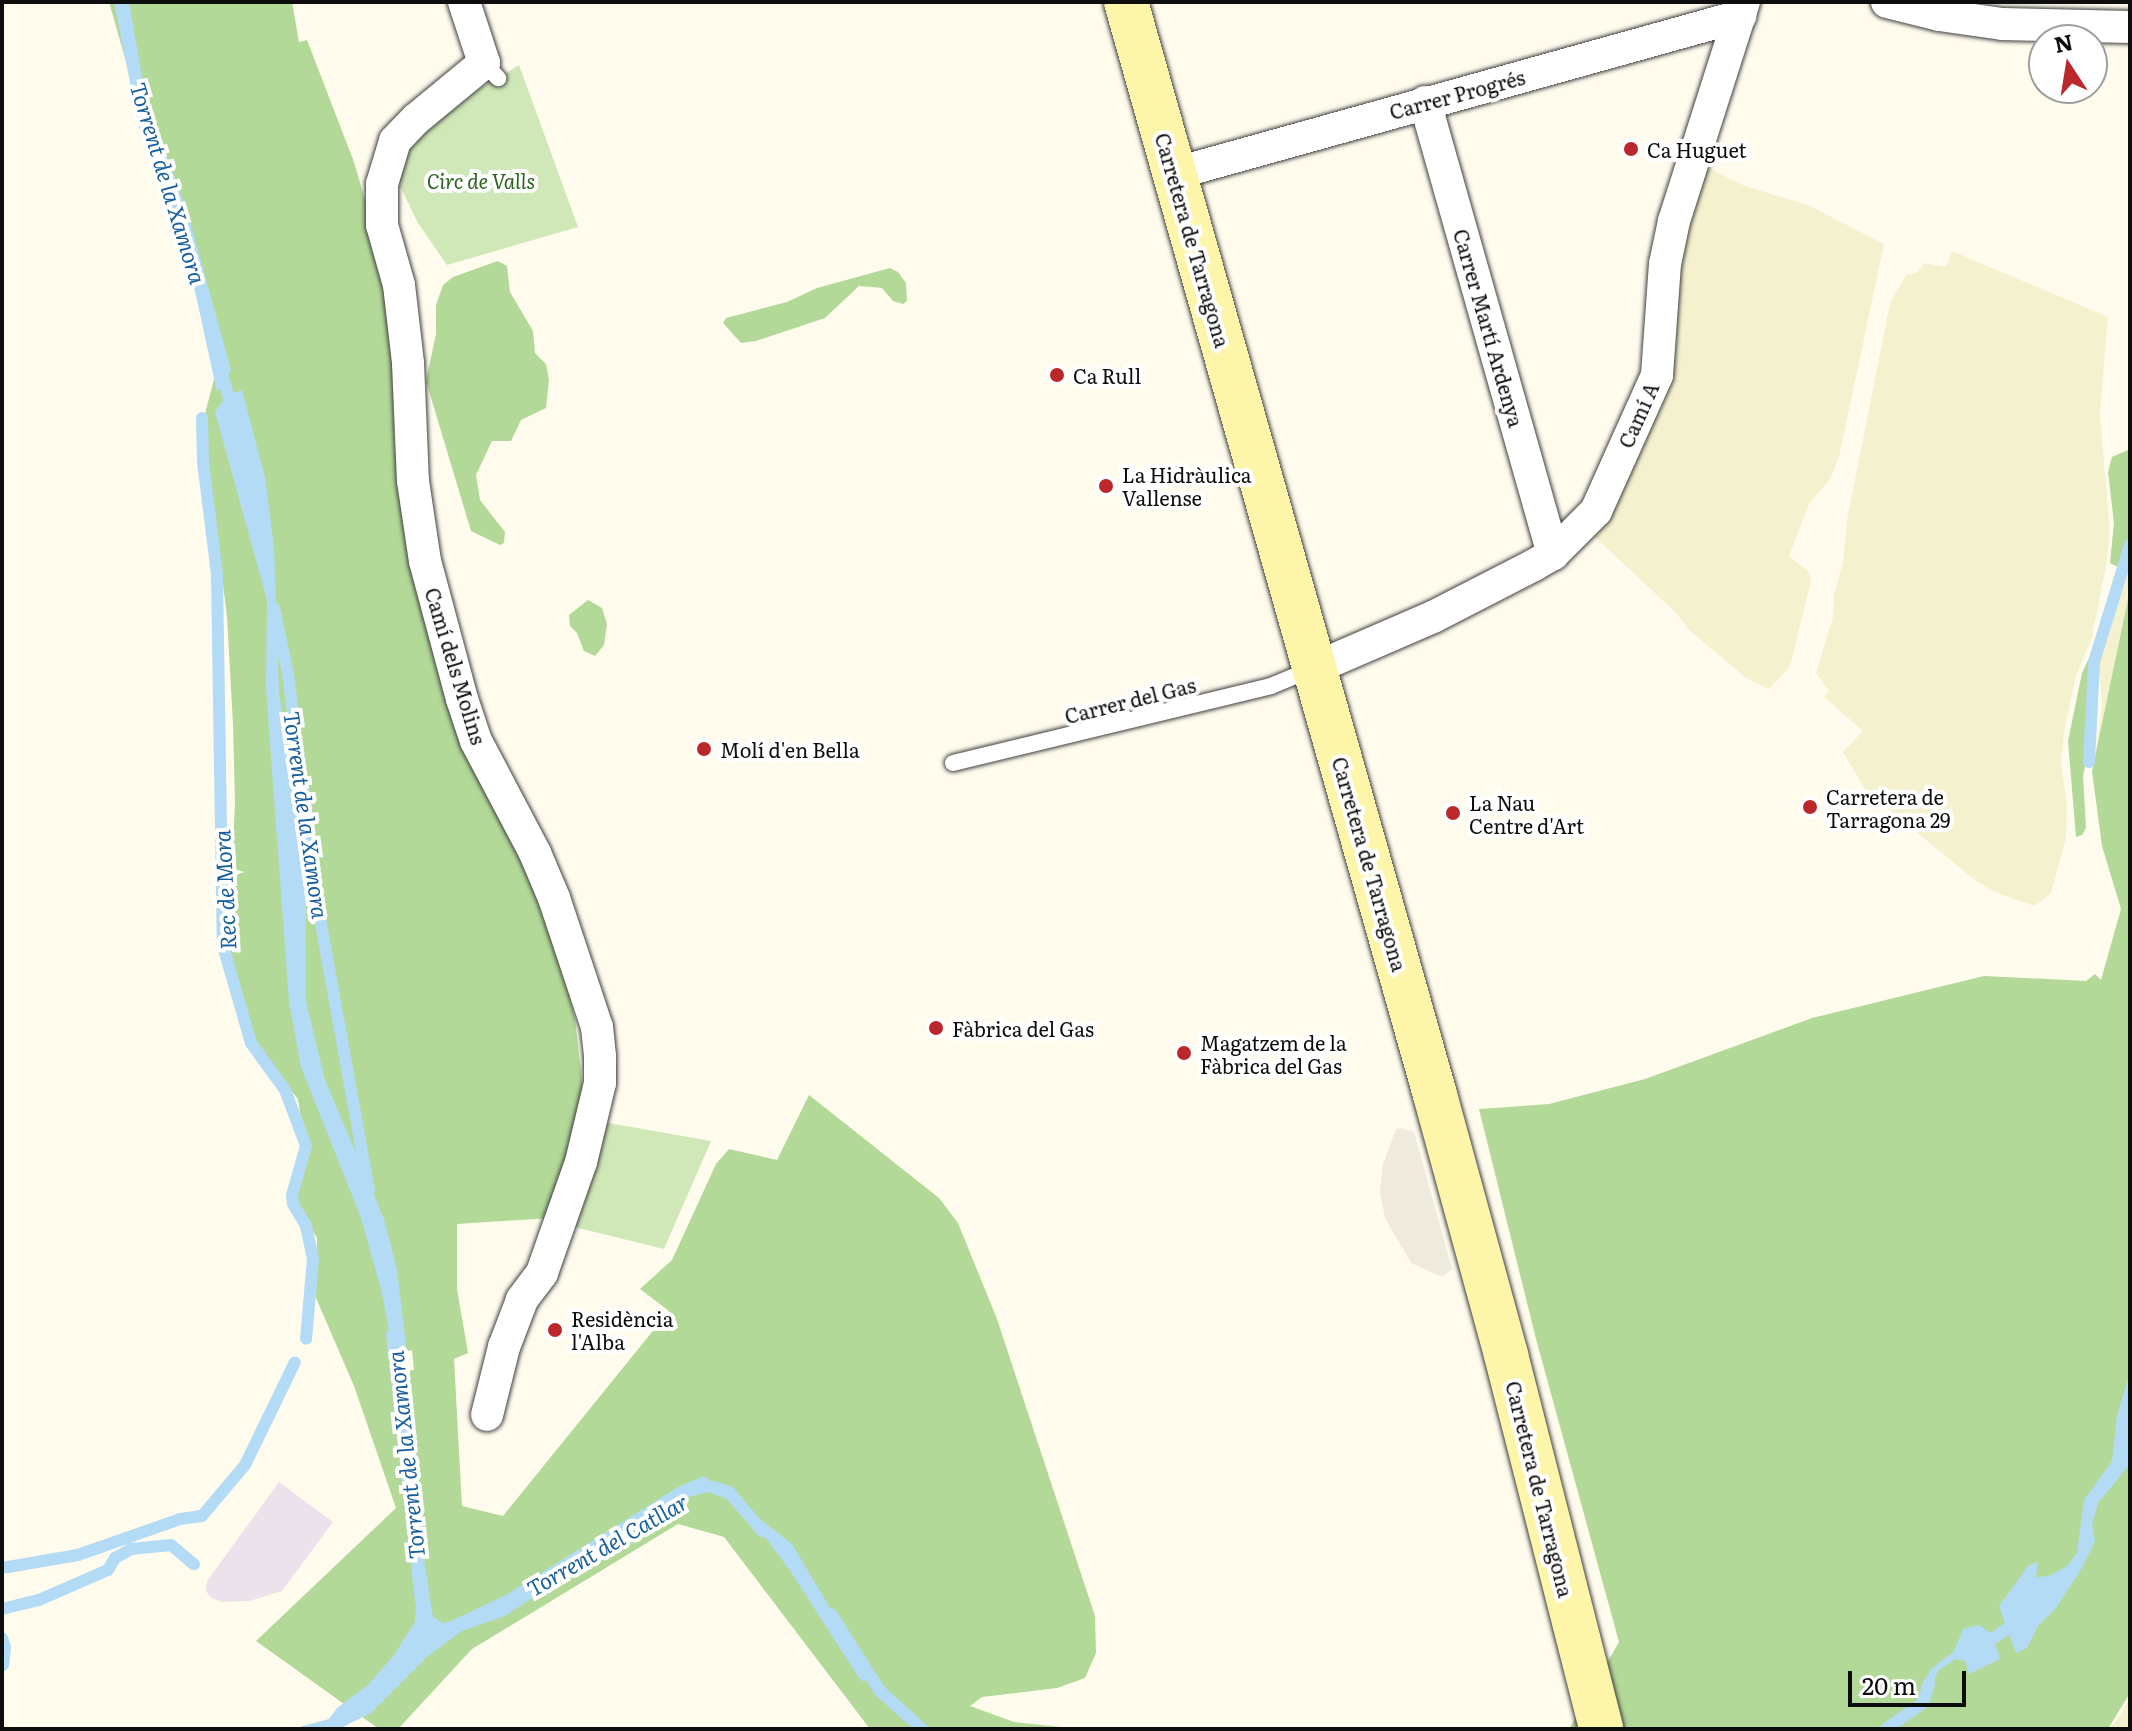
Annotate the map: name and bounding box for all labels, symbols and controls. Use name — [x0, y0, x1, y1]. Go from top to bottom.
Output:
north arrow — [2028, 24, 2108, 104]
text: N — [2051, 24, 2076, 60]
street label: Carrer Progrés — [1387, 64, 1527, 124]
water label: Torrent de la Xamora — [126, 79, 212, 287]
street label: Carretera de Tarragona — [1151, 130, 1235, 350]
place label: Ca Huguet — [1647, 137, 1747, 161]
marker: Ca Huguet — [1622, 140, 1640, 158]
park label: Circ de Valls — [427, 168, 535, 192]
street label: Carrer Martí Ardenya — [1449, 226, 1529, 430]
place label: Ca Rull — [1073, 363, 1141, 387]
marker: Ca Rull — [1048, 366, 1066, 384]
street label: Camí A — [1613, 379, 1663, 451]
place label: La Hidràulica Vallense — [1122, 462, 1252, 509]
marker: La Hidràulica Vallense — [1097, 477, 1115, 495]
street label: Camí dels Molins — [421, 585, 491, 747]
street label: Carrer del Gas — [1062, 672, 1198, 728]
water label: Torrent de la Xamora — [279, 710, 335, 920]
place label: Molí d'en Bella — [720, 737, 860, 761]
marker: Molí d'en Bella — [695, 740, 713, 758]
street label: Carretera de Tarragona — [1328, 754, 1412, 974]
place label: Carretera de Tarragona 29 — [1826, 784, 1951, 831]
place label: La Nau Centre d'Art — [1469, 790, 1584, 837]
marker: Carretera de Tarragona 29 — [1801, 798, 1819, 816]
marker: La Nau Centre d'Art — [1444, 804, 1462, 822]
water label: Rec de Mora — [208, 829, 240, 951]
place label: Fàbrica del Gas — [952, 1016, 1094, 1040]
marker: Fàbrica del Gas — [927, 1019, 945, 1037]
place label: Magatzem de la Fàbrica del Gas — [1200, 1030, 1347, 1077]
marker: Magatzem de la Fàbrica del Gas — [1175, 1044, 1193, 1062]
place label: Residència l'Alba — [571, 1306, 673, 1353]
marker: Residència l'Alba — [546, 1321, 564, 1339]
water label: Torrent de la Xamora — [381, 1350, 429, 1560]
street label: Carretera de Tarragona — [1502, 1378, 1578, 1600]
water label: Torrent del Catllar — [522, 1487, 692, 1601]
scale bar — [1852, 1655, 1970, 1705]
text: 20 m — [1862, 1667, 1916, 1702]

